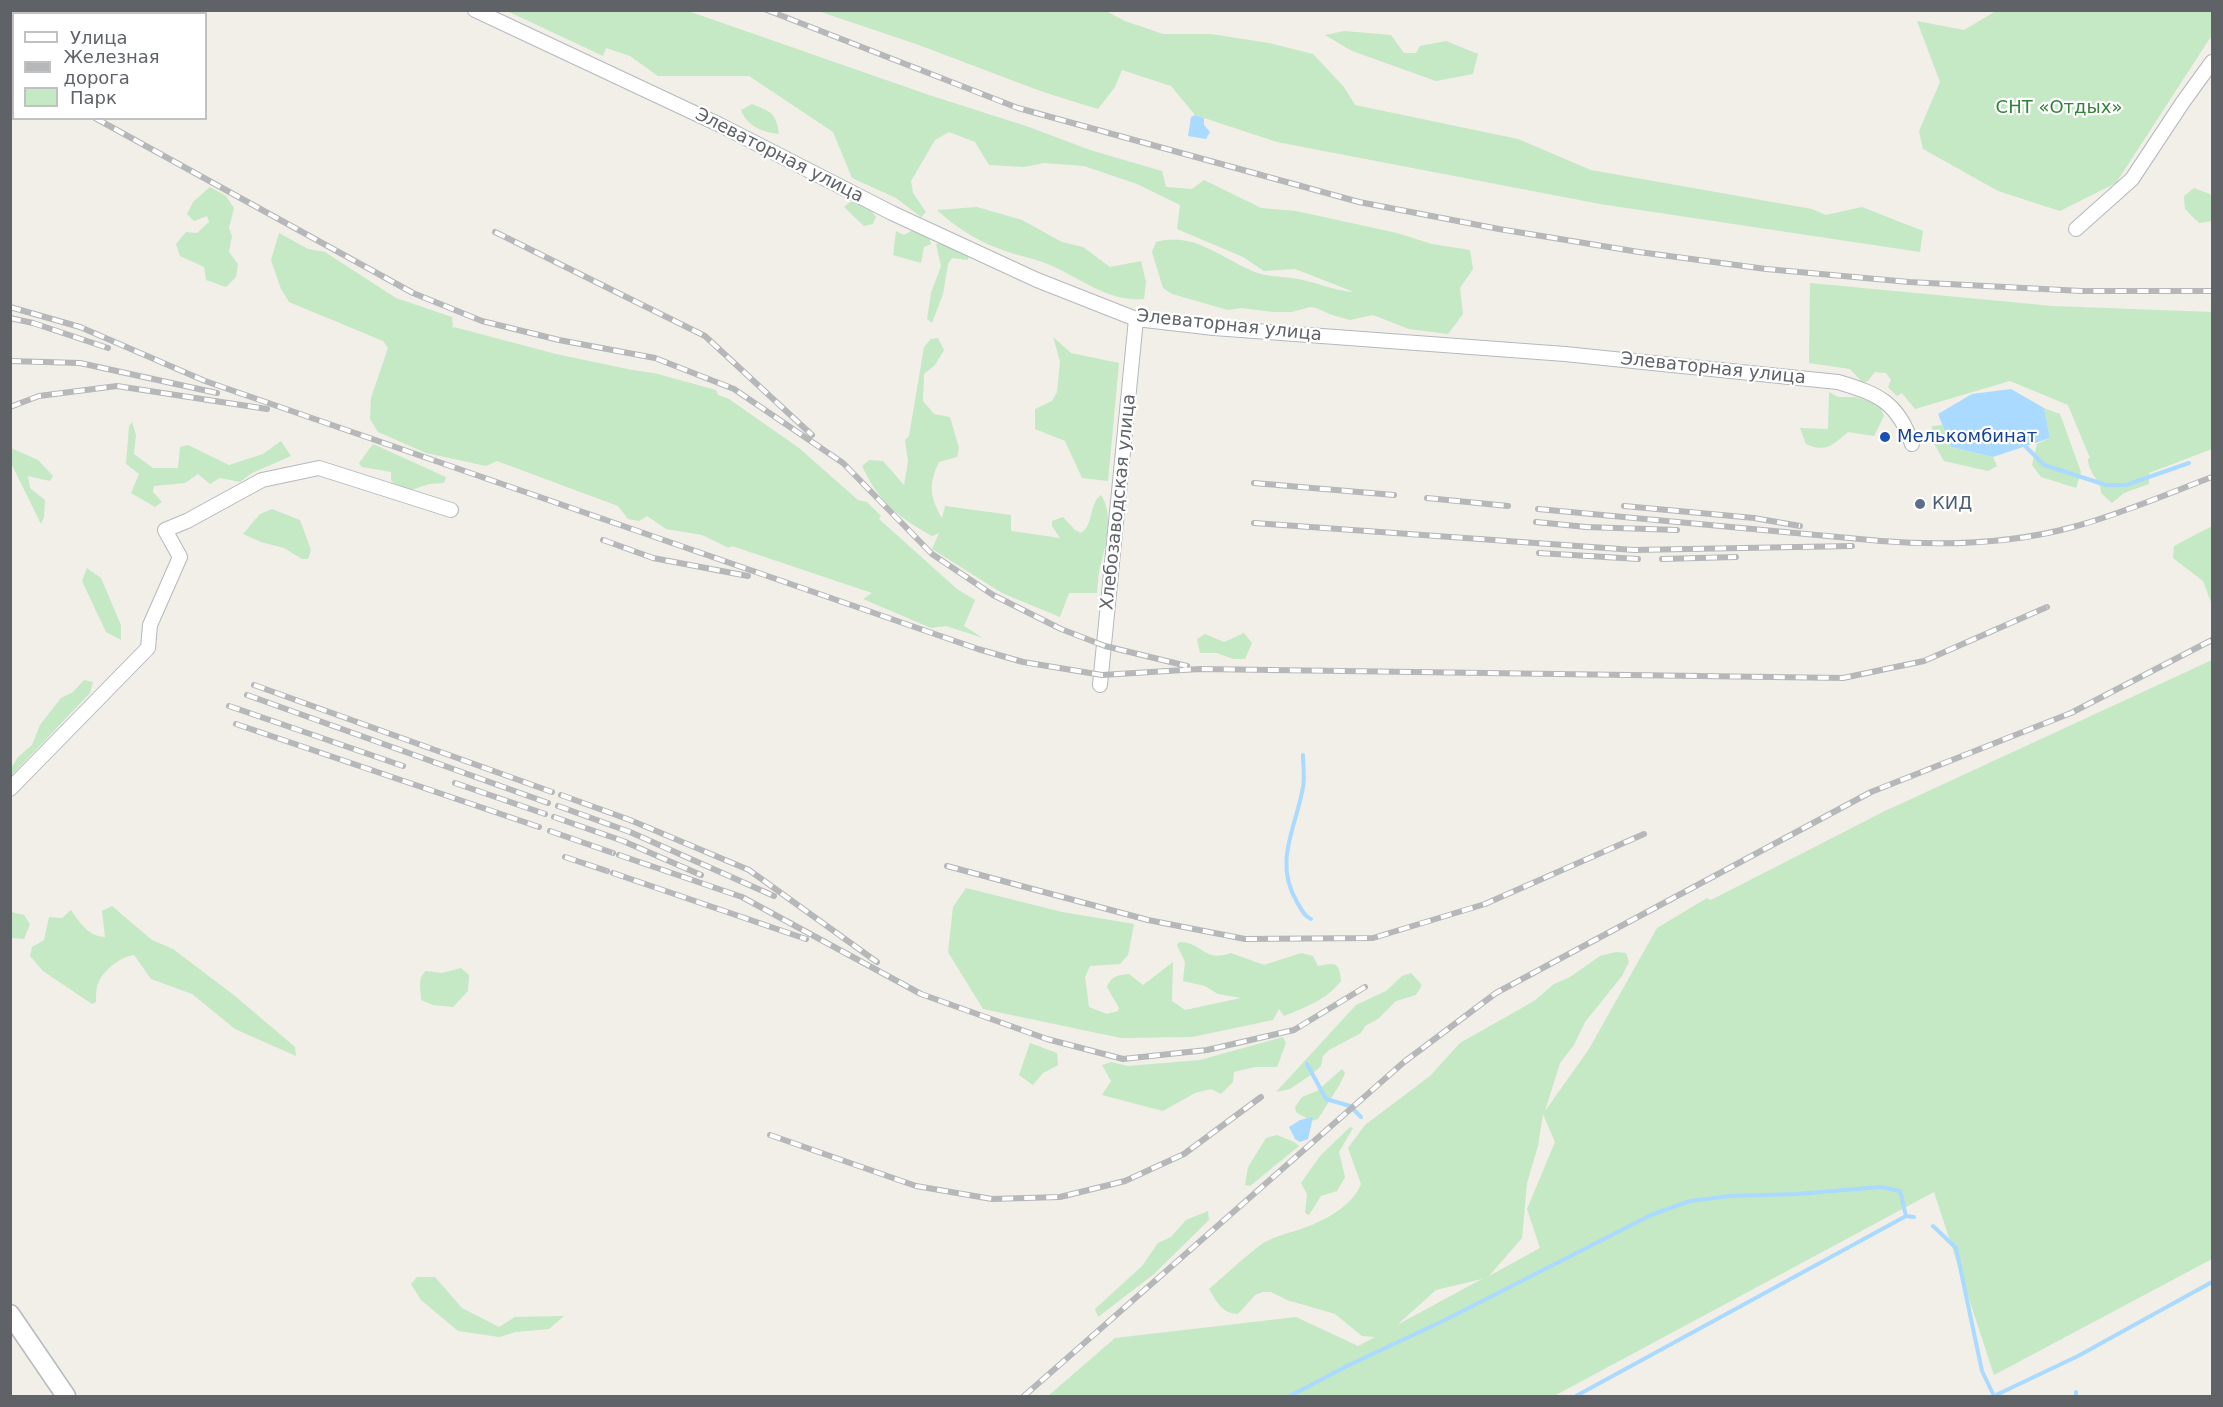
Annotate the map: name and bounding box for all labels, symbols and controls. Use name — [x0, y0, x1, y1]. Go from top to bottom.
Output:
legend — [12, 12, 207, 120]
text: Улица — [70, 27, 127, 48]
text: Железная дорога — [63, 46, 160, 88]
text: Парк — [70, 87, 117, 108]
park label: СНТ «Отдых» — [1996, 97, 2122, 119]
street label: Элеваторная улица — [691, 104, 867, 208]
street label: Элеваторная улица — [1135, 306, 1323, 346]
street label: Элеваторная улица — [1619, 349, 1807, 389]
street label: Хлебозаводская улица — [1097, 393, 1141, 611]
place label: Мелькомбинат — [1897, 426, 2037, 448]
marker: Мелькомбинат — [1878, 430, 1892, 444]
place label: КИД — [1932, 493, 1972, 515]
marker: КИД — [1913, 497, 1927, 511]

